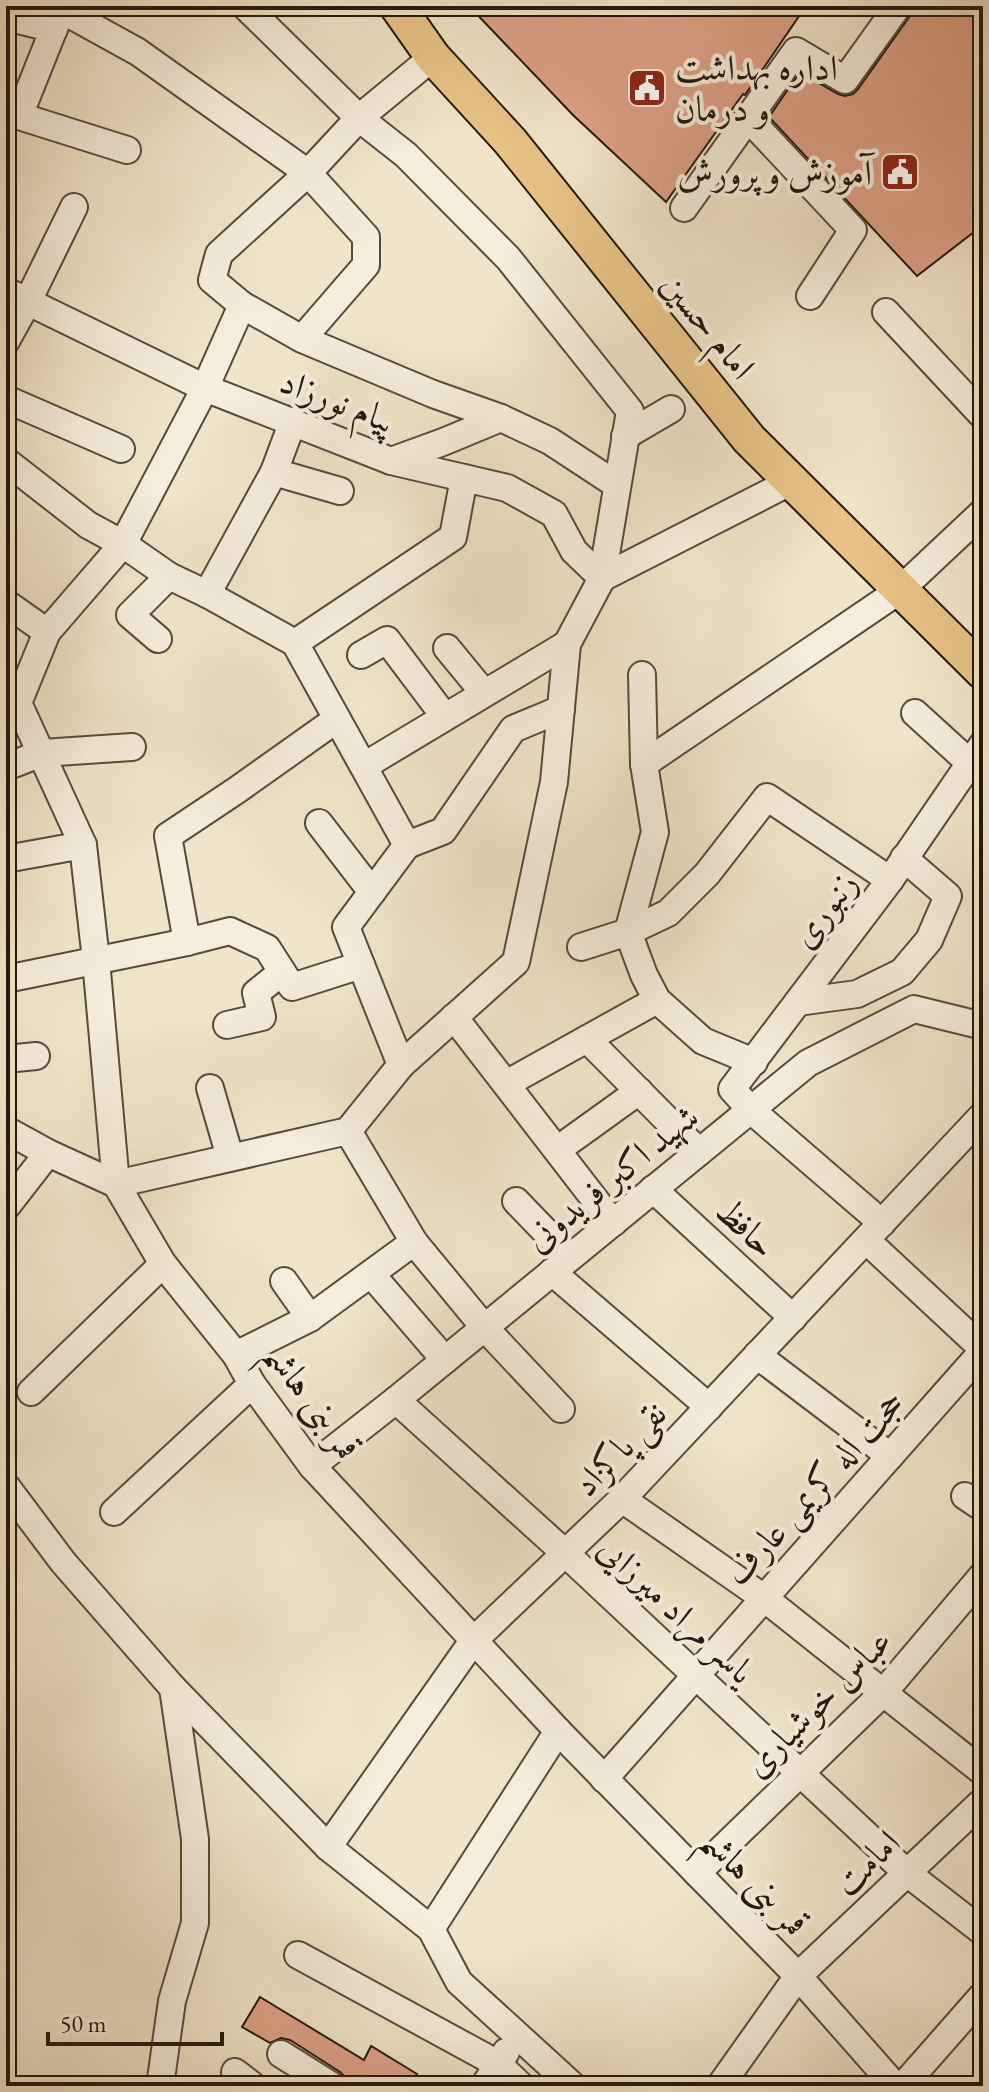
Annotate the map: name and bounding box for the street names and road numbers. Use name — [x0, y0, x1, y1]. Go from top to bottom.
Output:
street label: امام حسین — [645, 262, 766, 394]
street label: پیام نورزاد — [270, 357, 402, 451]
street label: زنبوری — [779, 861, 868, 957]
street label: شهید اکبر فریدونی — [515, 1093, 708, 1262]
street label: حافظ — [706, 1187, 787, 1268]
street label: قمر بنی هاشم — [244, 1332, 371, 1476]
street label: حجت اله کریمی عارف — [714, 1379, 916, 1597]
street label: نقی پاکزاد — [562, 1390, 679, 1508]
street label: یاسر مراد میرزایی — [587, 1525, 767, 1697]
street label: عباس خوشیاری — [733, 1618, 902, 1787]
street label: قمر بنی هاشم — [682, 1817, 818, 1954]
street label: امامت — [823, 1819, 910, 1906]

